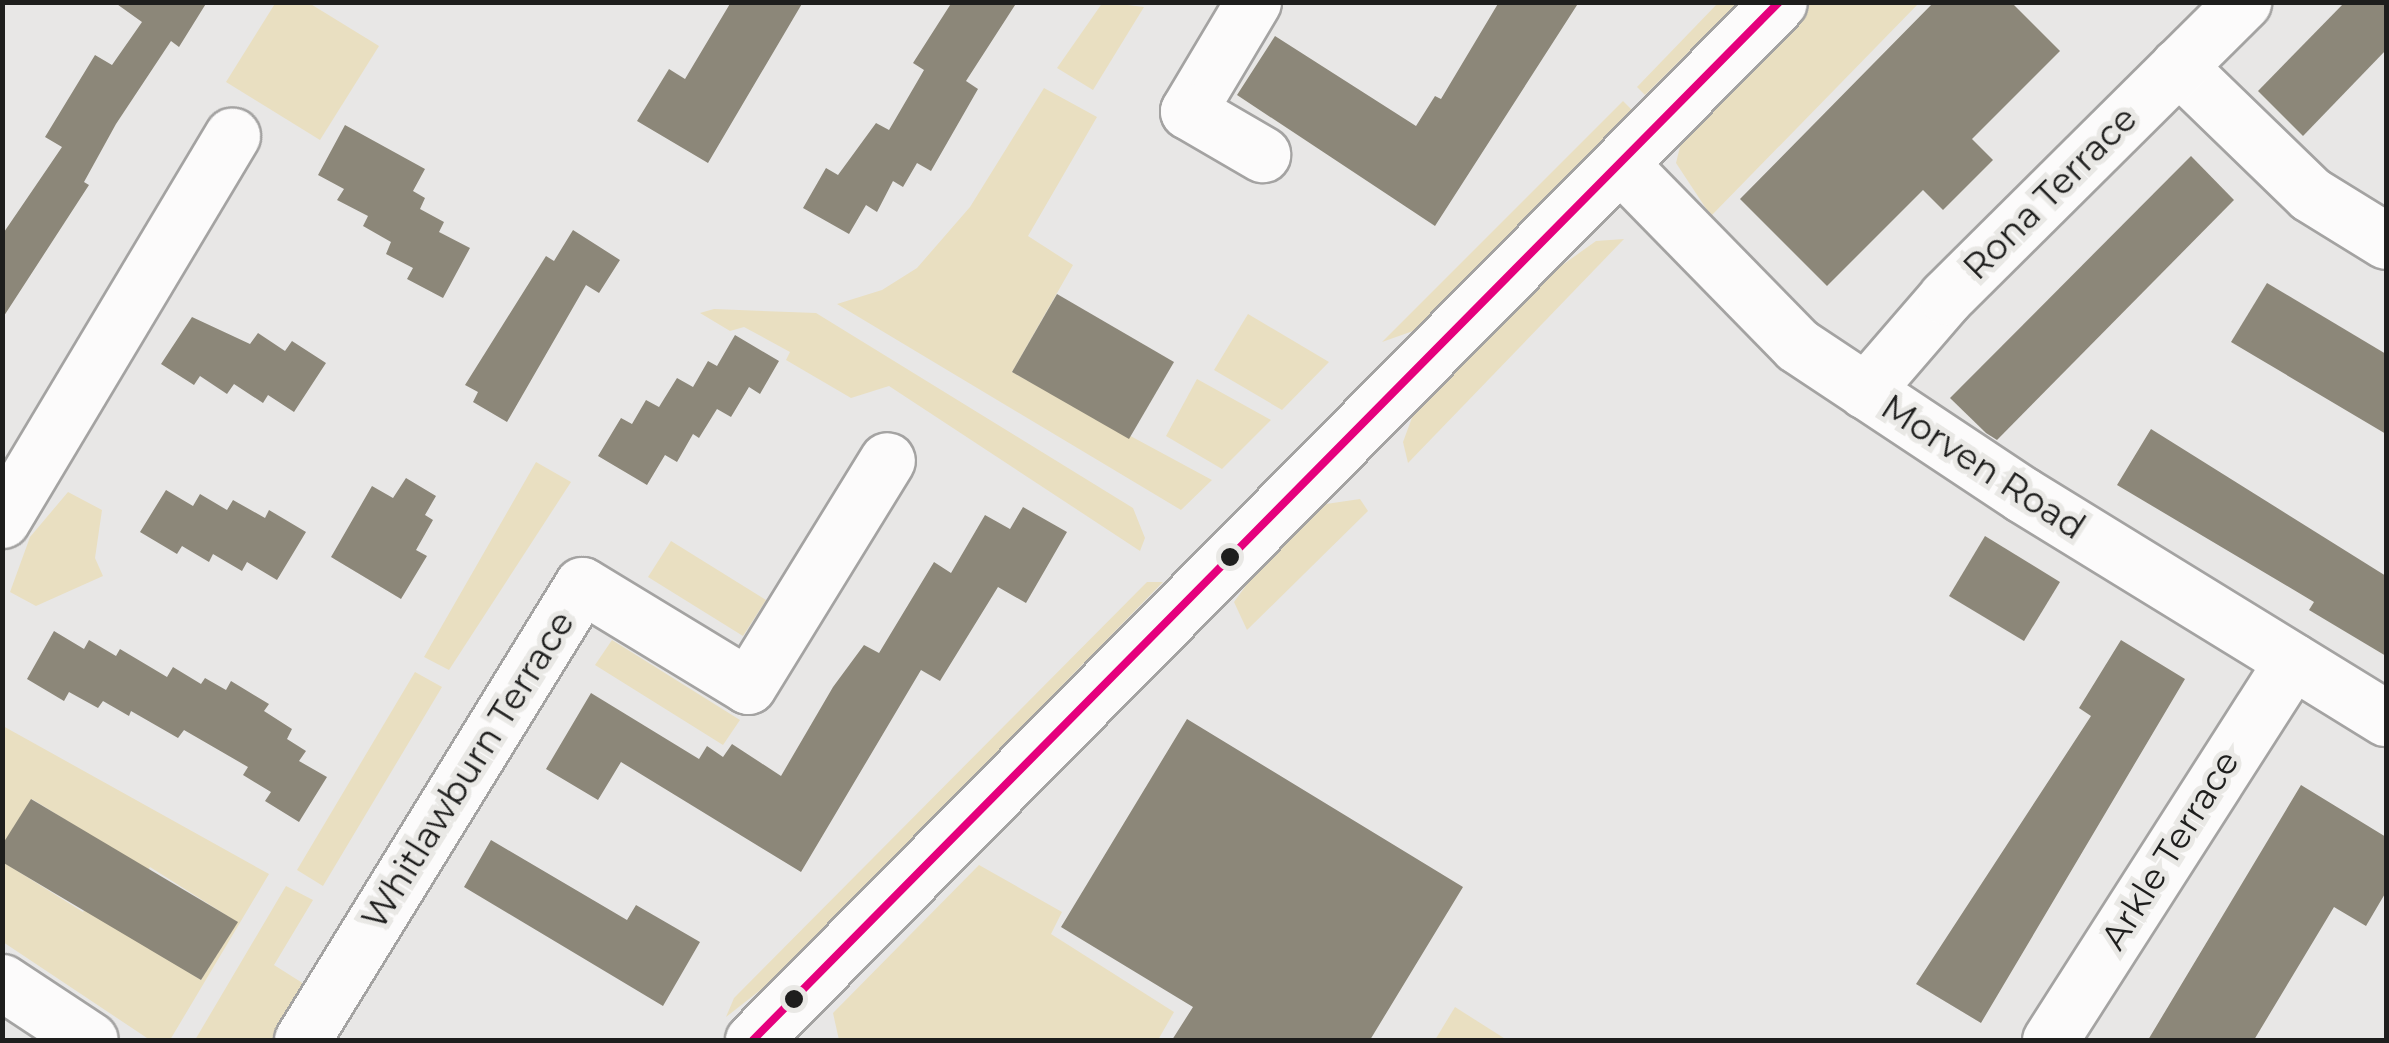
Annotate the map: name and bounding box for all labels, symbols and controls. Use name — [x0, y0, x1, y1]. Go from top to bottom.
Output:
street label: Rona Terrace — [1955, 98, 2145, 288]
street label: Morven Road — [1873, 386, 2093, 548]
unlabelled marker — [1220, 547, 1240, 567]
street label: Whitlawburn Terrace — [353, 603, 583, 937]
street label: Arkle Terrace — [2092, 743, 2248, 957]
unlabelled marker — [784, 989, 804, 1009]

